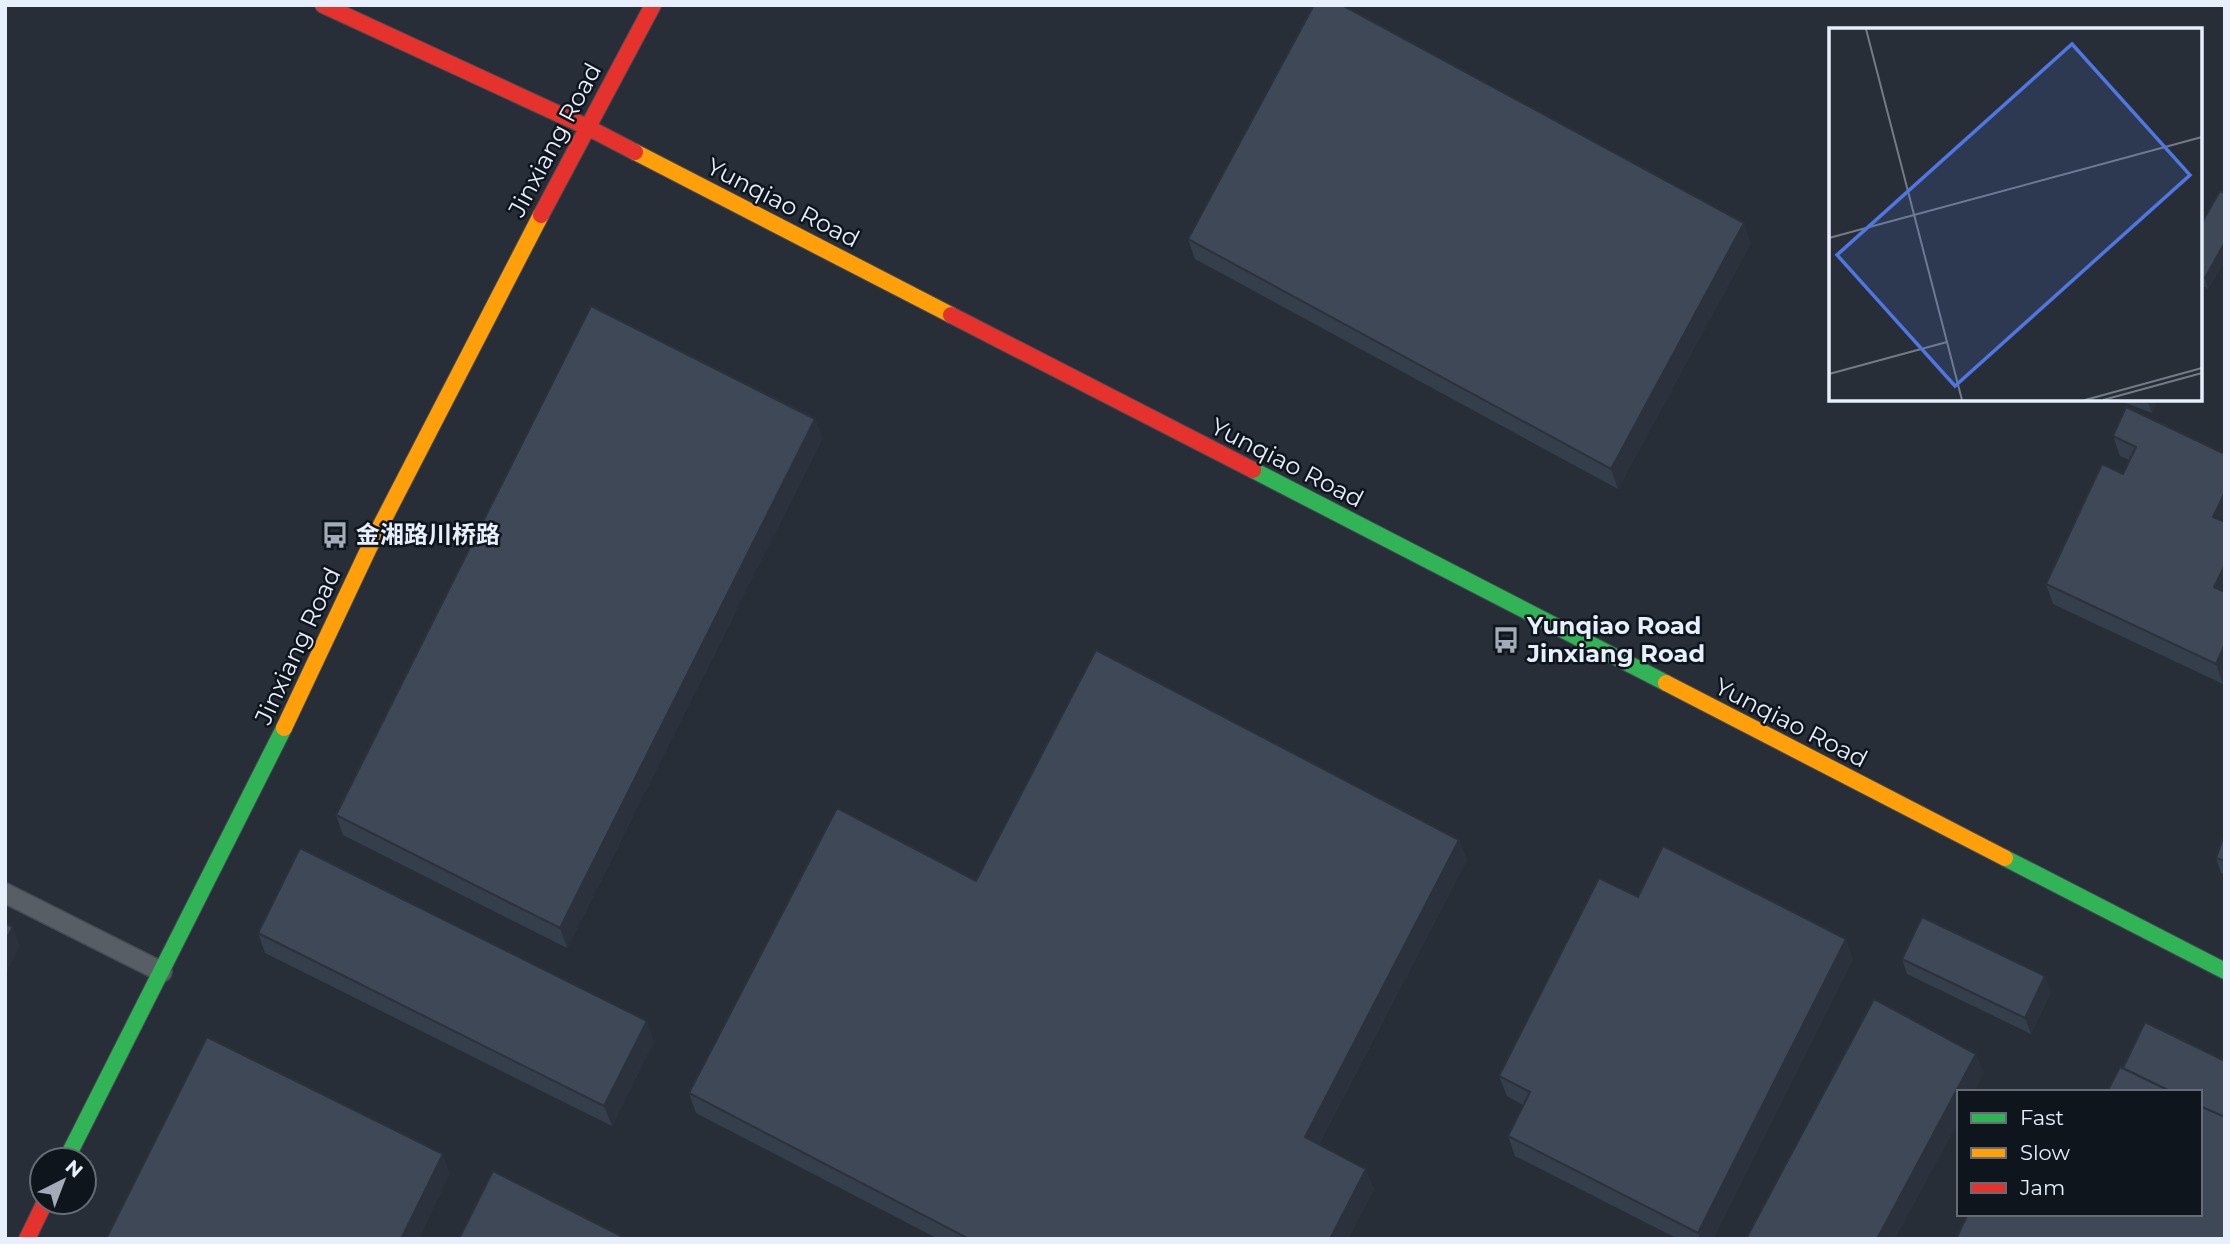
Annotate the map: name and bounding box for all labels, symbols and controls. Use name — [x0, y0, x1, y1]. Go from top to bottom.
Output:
inset map — [1829, 28, 2202, 401]
street label: Jinxiang Road — [501, 58, 607, 222]
street label: Yunqiao Road — [702, 152, 865, 254]
street label: Yunqiao Road — [1206, 412, 1369, 514]
bus stop icon: 金湘路川桥路 — [320, 520, 350, 550]
place label: 金湘路川桥路 — [356, 520, 500, 549]
street label: Jinxiang Road — [248, 563, 347, 730]
place label: Yunqiao Road Jinxiang Road — [1526, 611, 1705, 668]
bus stop icon: Yunqiao Road Jinxiang Road — [1491, 625, 1521, 655]
street label: Yunqiao Road — [1710, 672, 1873, 774]
legend — [1957, 1090, 2202, 1216]
text: Fast — [2020, 1105, 2064, 1130]
text: Slow — [2020, 1140, 2070, 1165]
north arrow — [28, 1146, 98, 1216]
text: N — [61, 1155, 87, 1182]
text: Jam — [2019, 1175, 2065, 1200]

